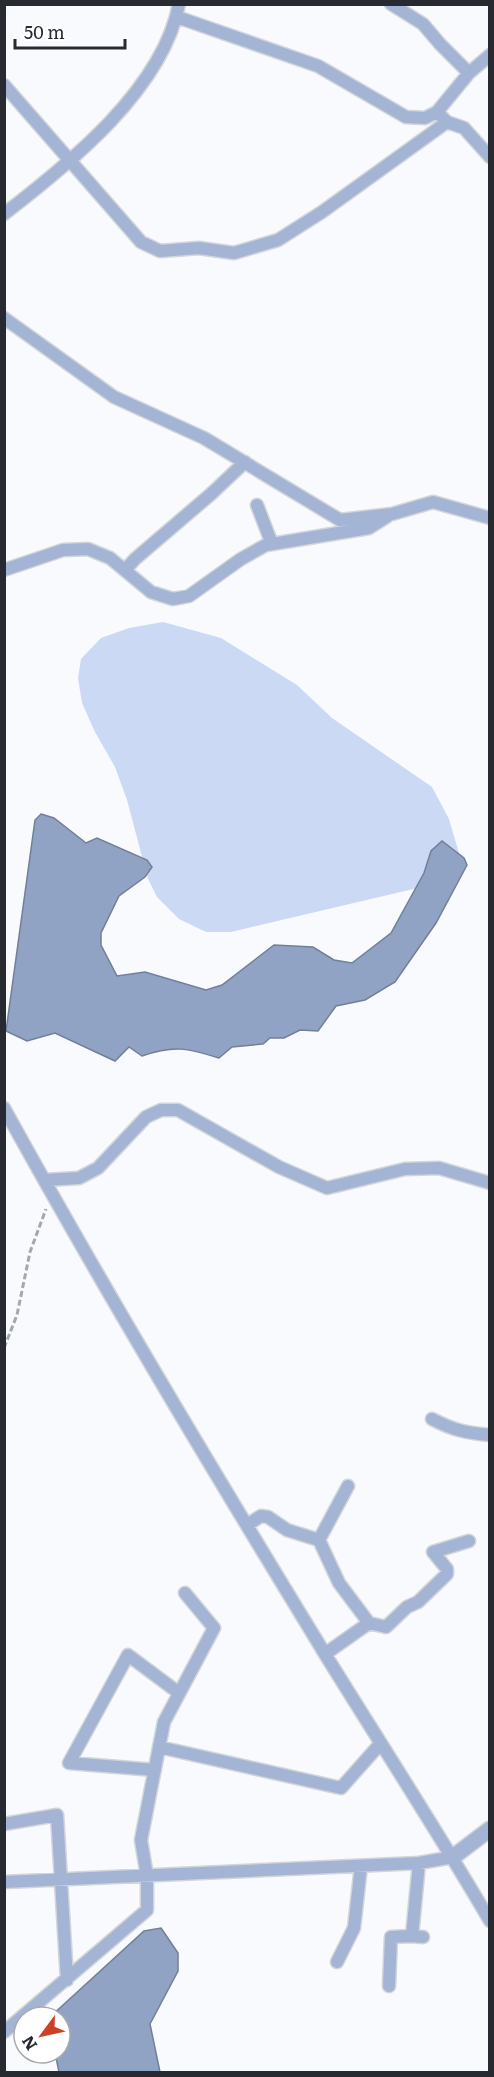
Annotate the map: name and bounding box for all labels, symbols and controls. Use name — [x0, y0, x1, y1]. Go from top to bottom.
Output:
scale bar — [15, 12, 124, 50]
text: 50 m — [24, 18, 65, 45]
north arrow — [12, 2005, 72, 2065]
text: N — [15, 2032, 42, 2056]

